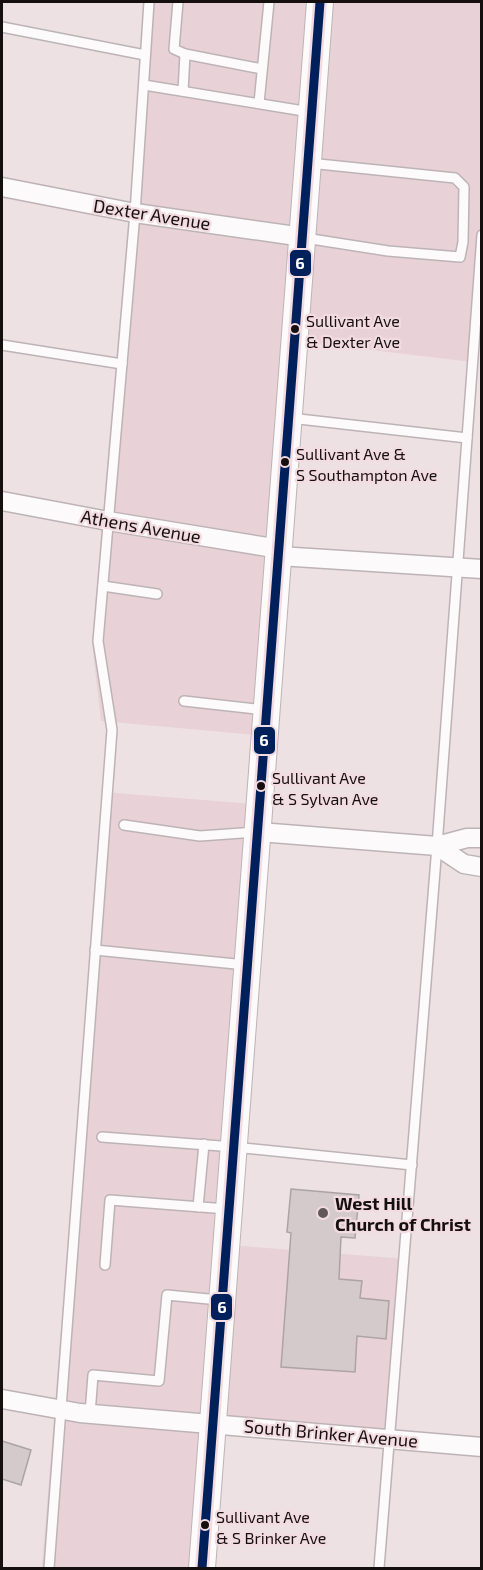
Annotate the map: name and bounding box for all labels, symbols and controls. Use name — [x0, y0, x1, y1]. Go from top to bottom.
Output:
street label: Dexter Avenue — [92, 194, 212, 234]
line badge: 6 — [289, 249, 312, 277]
text: 6 — [295, 253, 305, 272]
place label: Sullivant Ave & Dexter Ave — [306, 311, 400, 351]
marker: Sullivant Ave & Dexter Ave — [289, 323, 301, 335]
place label: Sullivant Ave & S Southampton Ave — [296, 444, 437, 484]
marker: Sullivant Ave & S Southampton Ave — [279, 456, 291, 468]
street label: Athens Avenue — [79, 505, 203, 547]
line badge: 6 — [253, 726, 276, 755]
text: 6 — [259, 730, 269, 749]
place label: Sullivant Ave & S Sylvan Ave — [272, 768, 378, 808]
marker: Sullivant Ave & S Sylvan Ave — [255, 780, 267, 792]
place label: West Hill Church of Christ — [335, 1192, 471, 1235]
marker: West Hill Church of Christ — [316, 1206, 330, 1220]
line badge: 6 — [210, 1293, 233, 1321]
text: 6 — [217, 1297, 227, 1316]
street label: South Brinker Avenue — [243, 1414, 419, 1452]
place label: Sullivant Ave & S Brinker Ave — [216, 1507, 326, 1547]
marker: Sullivant Ave & S Brinker Ave — [199, 1519, 211, 1531]

